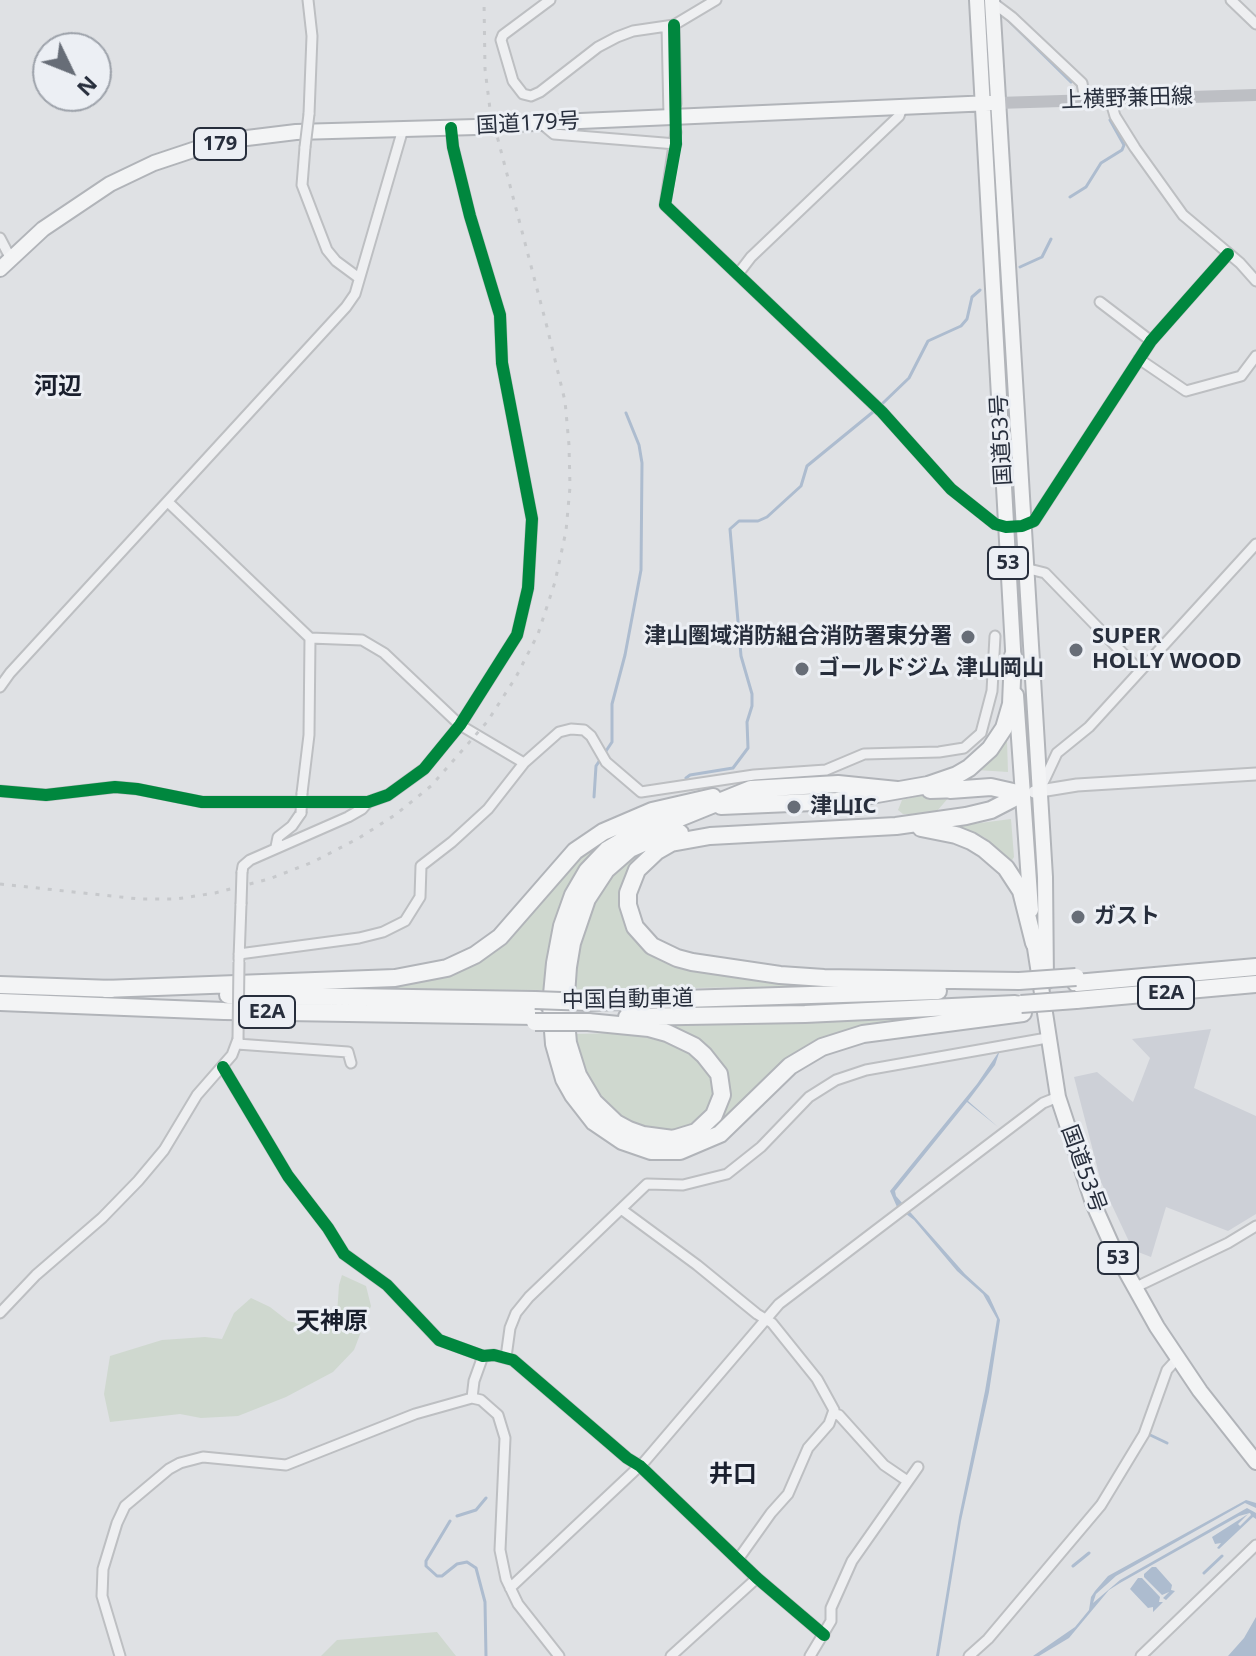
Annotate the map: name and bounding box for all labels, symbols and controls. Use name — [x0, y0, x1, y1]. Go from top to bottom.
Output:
north arrow — [32, 32, 112, 112]
text: N — [71, 70, 105, 104]
street label: 上横野兼田線 — [1061, 84, 1193, 114]
street label: 国道179号 — [476, 108, 580, 140]
road number: 179 — [194, 128, 246, 160]
district label: 河辺 — [34, 373, 82, 401]
street label: 国道53号 — [986, 394, 1018, 486]
road number: 53 — [988, 547, 1028, 579]
place label: 津山圏域消防組合消防署東分署 — [644, 624, 952, 650]
place label: SUPER HOLLY WOOD — [1092, 624, 1242, 676]
marker: 津山圏域消防組合消防署東分署 — [959, 628, 977, 646]
marker: SUPER HOLLY WOOD — [1067, 641, 1085, 659]
place label: ゴールドジム 津山岡山 — [818, 656, 1044, 682]
marker: ゴールドジム 津山岡山 — [793, 660, 811, 678]
place label: 津山IC — [810, 794, 877, 820]
marker: 津山IC — [785, 798, 803, 816]
place label: ガスト — [1094, 904, 1160, 930]
marker: ガスト — [1069, 908, 1087, 926]
road number: E2A — [1138, 977, 1194, 1009]
street label: 中国自動車道 — [562, 986, 694, 1014]
road number: E2A — [239, 996, 295, 1028]
street label: 国道53号 — [1055, 1122, 1111, 1216]
road number: 53 — [1098, 1242, 1138, 1274]
district label: 天神原 — [296, 1308, 368, 1336]
district label: 井口 — [709, 1461, 757, 1489]

